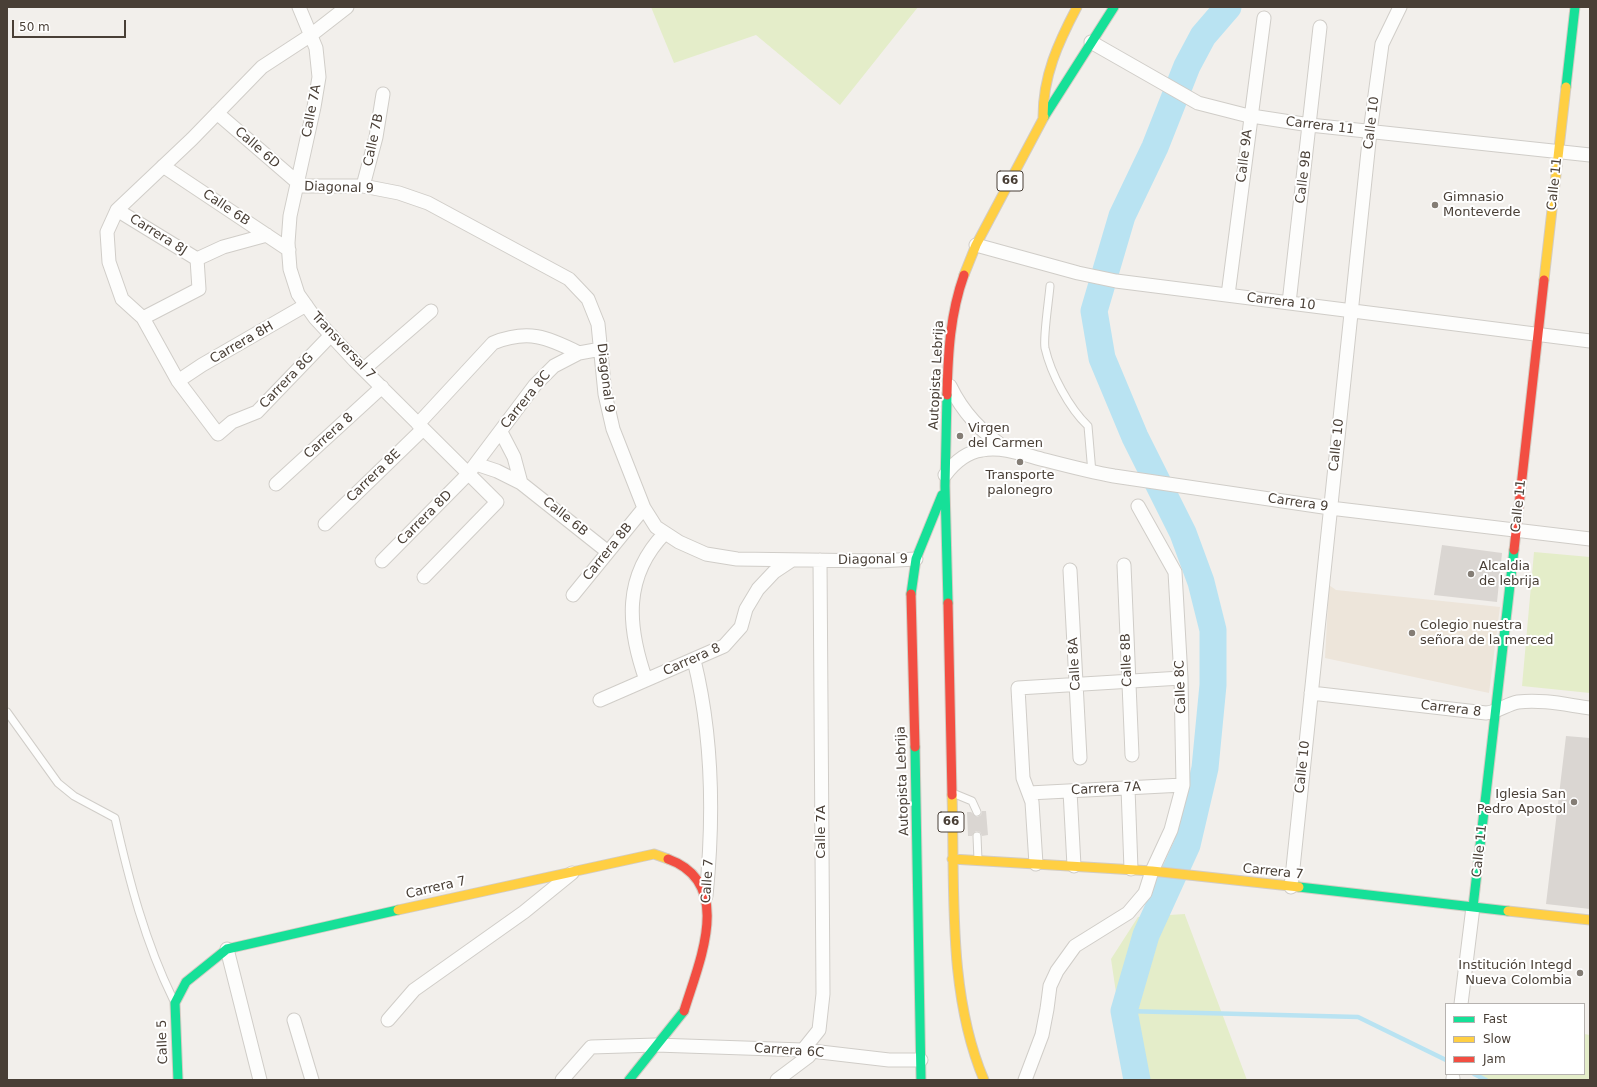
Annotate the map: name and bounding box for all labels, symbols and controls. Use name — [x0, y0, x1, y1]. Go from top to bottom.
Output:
scale bar — [14, 12, 128, 38]
text: 50 m — [19, 20, 50, 34]
street label: Calle 7A — [299, 83, 325, 139]
street label: Calle 10 — [1361, 96, 1383, 150]
street label: Calle 7B — [361, 112, 387, 168]
street label: Carrera 11 — [1285, 114, 1355, 138]
street label: Calle 6D — [231, 124, 283, 172]
street label: Calle 9A — [1234, 128, 1256, 184]
street label: Calle 9B — [1293, 149, 1315, 205]
street label: Calle 11 — [1544, 157, 1566, 211]
road number: 66 — [997, 171, 1023, 191]
street label: Diagonal 9 — [304, 179, 374, 197]
street label: Calle 6B — [199, 187, 253, 229]
place label: Gimnasio Monteverde — [1443, 190, 1521, 221]
marker: Gimnasio Monteverde — [1430, 200, 1440, 210]
street label: Carrera 8J — [126, 211, 190, 259]
street label: Carrera 10 — [1246, 290, 1316, 314]
street label: Transversal 7 — [308, 309, 378, 383]
street label: Carrera 8H — [207, 319, 277, 367]
street label: Autopista Lebrija — [926, 320, 948, 430]
street label: Diagonal 9 — [593, 342, 617, 414]
street label: Carrera 8G — [257, 350, 317, 412]
street label: Carrera 8C — [498, 368, 554, 432]
street label: Carrera 8 — [301, 410, 357, 462]
street label: Calle 10 — [1326, 418, 1348, 472]
place label: Virgen del Carmen — [968, 421, 1043, 452]
marker: Virgen del Carmen — [955, 431, 965, 441]
street label: Carrera 8E — [344, 446, 404, 506]
marker: Transporte palonegro — [1015, 457, 1025, 467]
place label: Transporte palonegro — [986, 468, 1054, 499]
street label: Calle 11 — [1508, 479, 1530, 533]
street label: Carrera 8D — [394, 487, 456, 549]
street label: Carrera 9 — [1267, 491, 1329, 515]
street label: Calle 6B — [539, 494, 591, 540]
street label: Carrera 8B — [580, 520, 636, 584]
street label: Diagonal 9 — [838, 552, 908, 568]
place label: Alcaldia de lebrija — [1479, 559, 1540, 590]
marker: Alcaldia de lebrija — [1466, 569, 1476, 579]
place label: Colegio nuestra señora de la merced — [1420, 618, 1554, 649]
marker: Colegio nuestra señora de la merced — [1407, 628, 1417, 638]
street label: Calle 8B — [1118, 633, 1136, 687]
street label: Calle 8A — [1066, 637, 1084, 691]
street label: Carrera 8 — [661, 640, 723, 680]
street label: Calle 8C — [1172, 660, 1190, 714]
street label: Carrera 8 — [1420, 698, 1482, 720]
street label: Autopista Lebrija — [893, 726, 913, 836]
street label: Calle 10 — [1292, 740, 1314, 794]
street label: Carrera 7A — [1071, 779, 1141, 799]
place label: Iglesia San Pedro Apostol — [1477, 787, 1566, 818]
marker: Iglesia San Pedro Apostol — [1569, 797, 1579, 807]
street label: Calle 7A — [814, 805, 830, 859]
road number: 66 — [938, 812, 964, 832]
street label: Calle 11 — [1469, 824, 1491, 878]
street label: Calle 7 — [699, 858, 717, 904]
street label: Carrera 7 — [1242, 861, 1304, 883]
street label: Carrera 7 — [405, 874, 467, 902]
place label: Institución Integd Nueva Colombia — [1458, 958, 1572, 989]
marker: Institución Integd Nueva Colombia — [1575, 968, 1585, 978]
legend — [1445, 1003, 1585, 1075]
text: Fast — [1483, 1012, 1507, 1026]
street label: Calle 5 — [154, 1019, 172, 1065]
text: Slow — [1483, 1032, 1511, 1046]
street label: Carrera 6C — [754, 1041, 824, 1061]
text: Jam — [1483, 1052, 1506, 1066]

